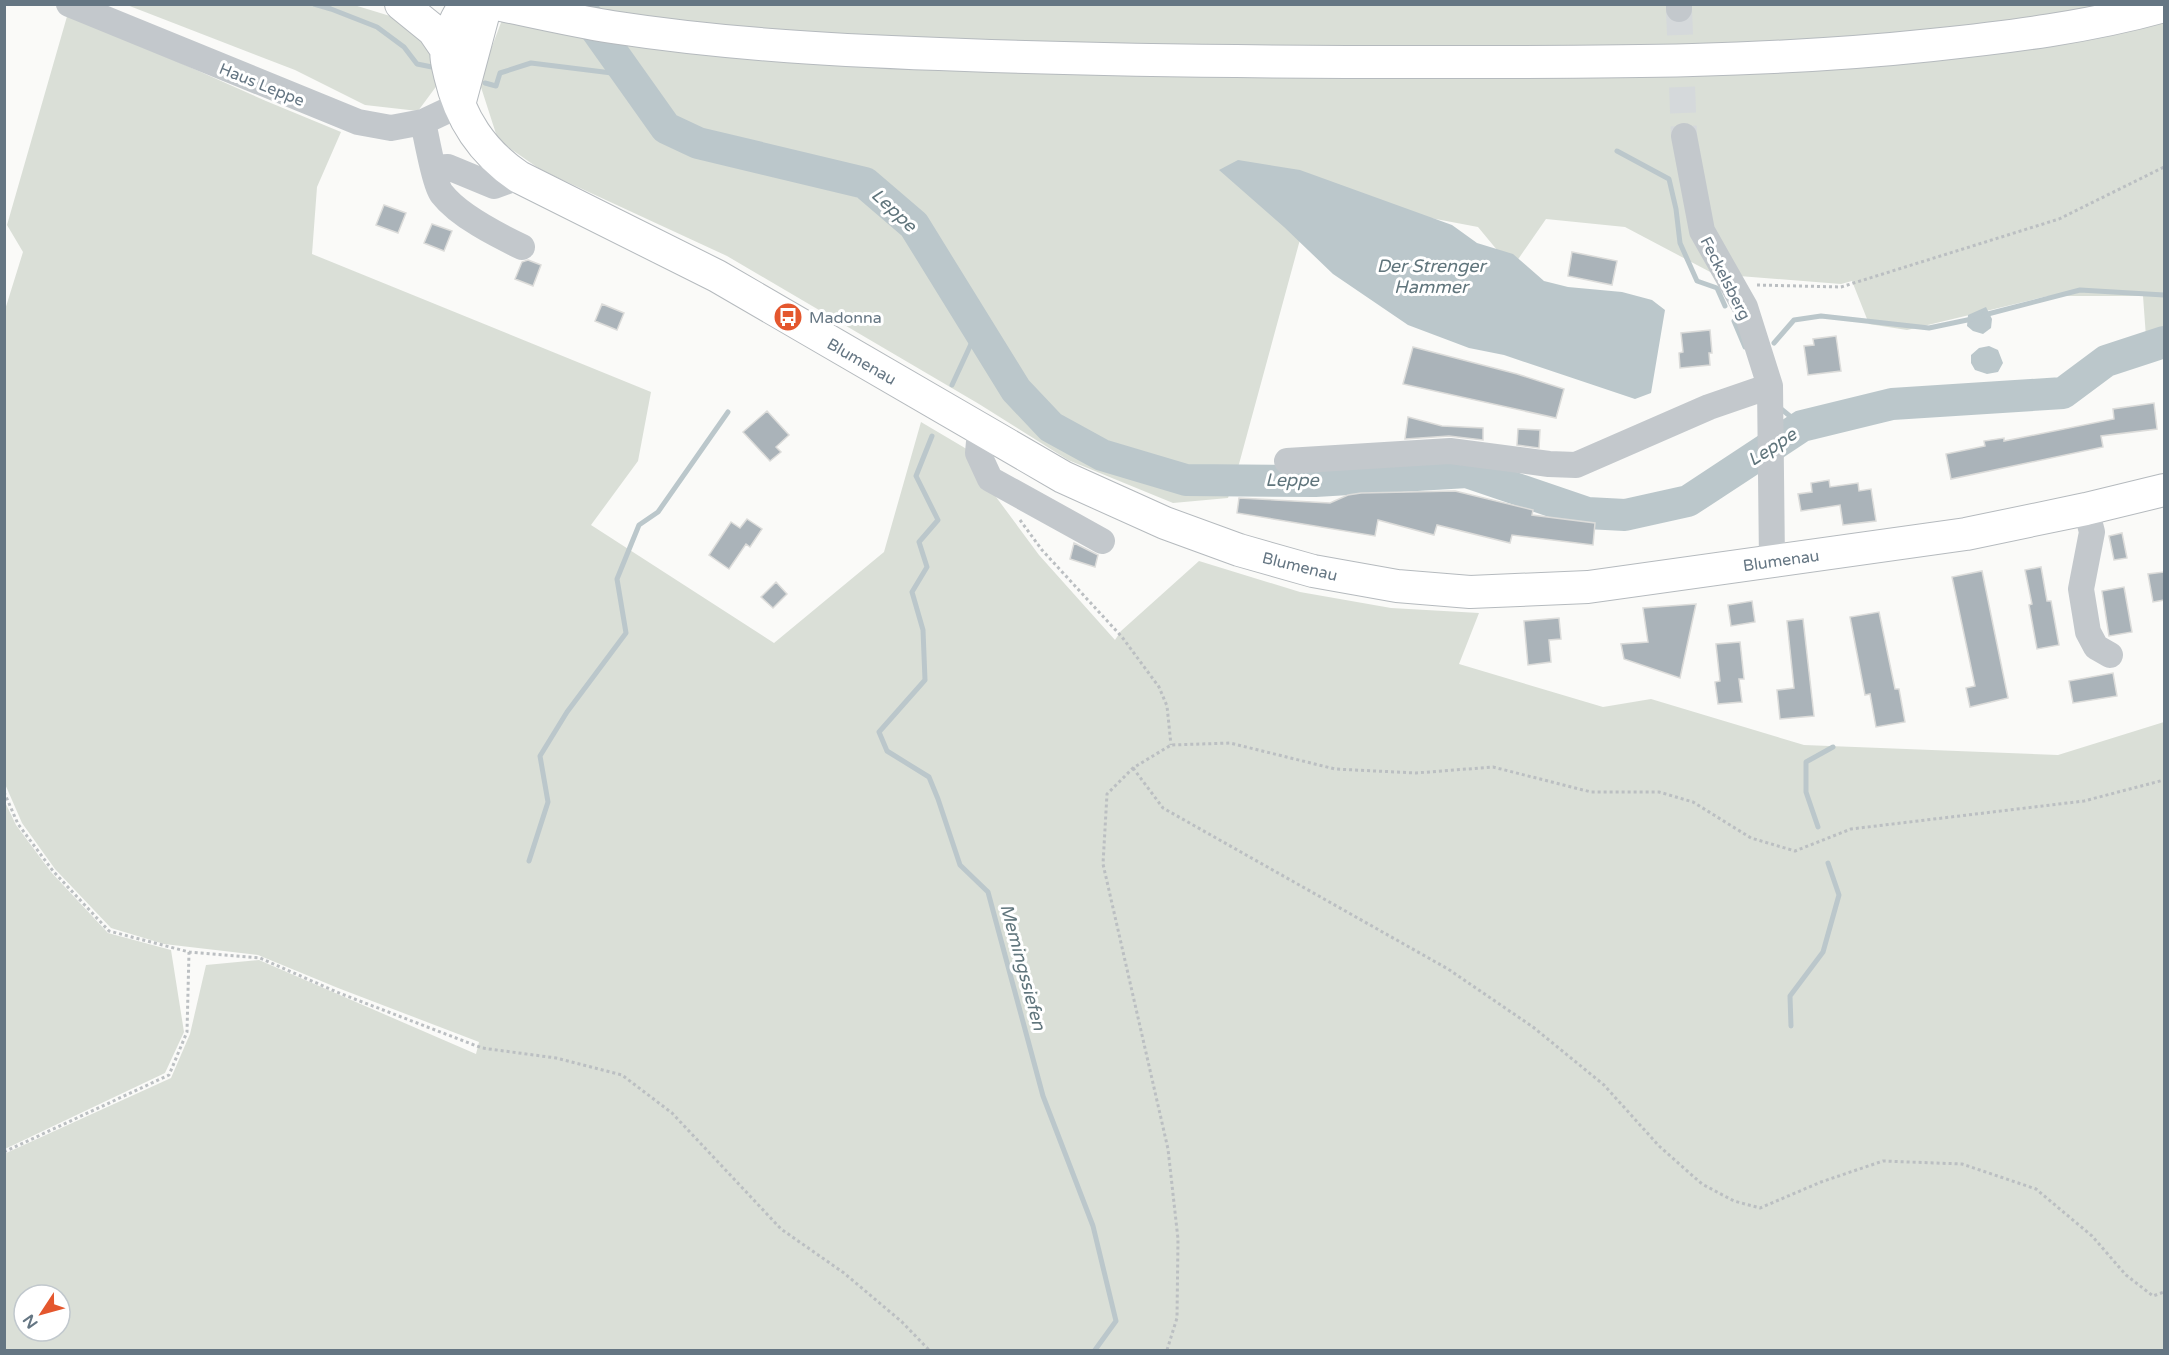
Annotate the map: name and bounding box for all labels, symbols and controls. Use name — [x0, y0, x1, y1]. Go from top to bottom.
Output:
street label: Haus Leppe — [216, 59, 307, 111]
water label: Leppe — [867, 184, 922, 237]
street label: Feckelsberg — [1696, 233, 1755, 324]
water label: Der Strenger Hammer — [1377, 255, 1487, 298]
bus stop icon: Madonna — [772, 301, 804, 333]
place label: Madonna — [809, 308, 882, 328]
street label: Blumenau — [823, 334, 900, 390]
water label: Leppe — [1744, 423, 1801, 471]
water label: Leppe — [1265, 469, 1320, 491]
street label: Blumenau — [1742, 546, 1821, 576]
street label: Blumenau — [1260, 548, 1339, 586]
water label: Memingssiefen — [996, 901, 1051, 1034]
north arrow — [12, 1283, 72, 1343]
text: N — [19, 1310, 43, 1332]

